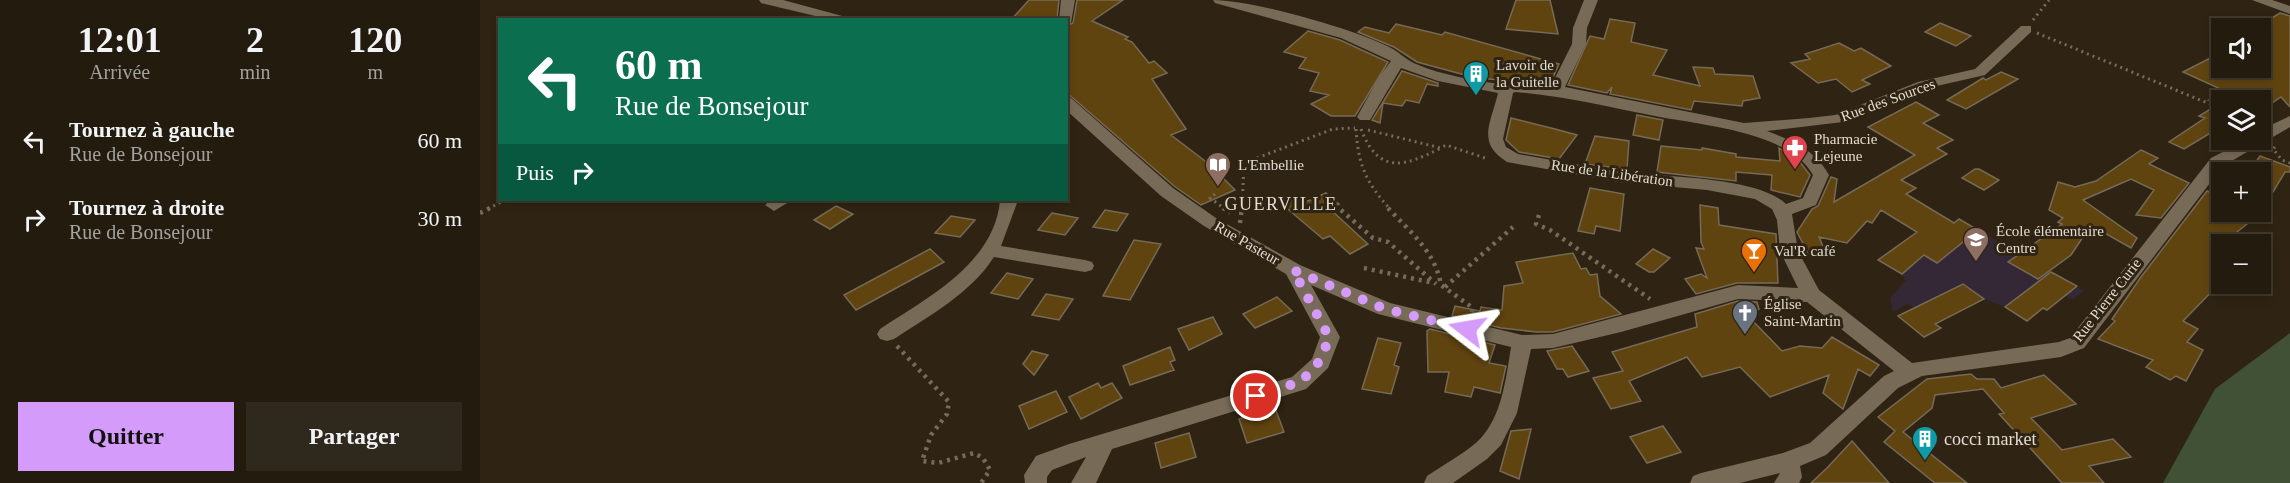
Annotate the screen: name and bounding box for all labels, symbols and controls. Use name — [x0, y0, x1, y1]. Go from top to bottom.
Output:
map controls — [2211, 18, 2271, 294]
button: sound — [2211, 18, 2271, 78]
text: 12:01 — [78, 20, 162, 60]
text: 2 — [246, 20, 264, 60]
text: 120 — [348, 20, 402, 60]
icon: left — [516, 42, 594, 120]
text: 60 m — [615, 42, 703, 88]
place label: Lavoir de la Guitelle — [1496, 57, 1559, 90]
building icon: Lavoir de la Guitelle — [1461, 59, 1491, 97]
text: Arrivée — [89, 61, 150, 83]
text: min — [239, 61, 271, 83]
text: m — [368, 61, 383, 83]
street label: Rue des Sources — [1839, 75, 1937, 124]
button: layers — [2211, 90, 2271, 150]
text: Rue de Bonsejour — [615, 91, 808, 121]
text: Tournez à gauche — [69, 117, 234, 142]
icon: left — [18, 125, 51, 158]
text: 60 m — [417, 128, 462, 153]
place label: Pharmacie Lejeune — [1814, 131, 1878, 164]
pharmacy icon: Pharmacie Lejeune — [1780, 133, 1810, 171]
text: Rue de Bonsejour — [69, 143, 212, 165]
library icon: L'Embellie — [1203, 150, 1233, 188]
icon: right — [566, 156, 599, 189]
place label: L'Embellie — [1238, 157, 1304, 173]
street label: Rue de la Libération — [1550, 157, 1674, 190]
text: Puis — [516, 160, 554, 185]
button: + — [2211, 162, 2271, 222]
district label: GUERVILLE — [1224, 194, 1338, 214]
text: Tournez à droite — [69, 195, 224, 220]
icon: right — [18, 203, 51, 236]
text: 30 m — [417, 206, 462, 231]
street label: Rue Pasteur — [1212, 218, 1282, 268]
text: Rue de Bonsejour — [69, 221, 212, 243]
place label: École élémentaire Centre — [1996, 223, 2104, 256]
school or university icon: École élémentaire Centre — [1961, 225, 1991, 263]
button: − — [2211, 234, 2271, 294]
bar icon: Val'R café — [1739, 236, 1769, 274]
place label: Val'R café — [1774, 243, 1836, 259]
street label: Rue Pierre Curie — [2070, 255, 2145, 345]
place label: Église Saint-Martin — [1764, 296, 1841, 329]
position arrow — [1435, 297, 1499, 361]
church icon: Église Saint-Martin — [1730, 298, 1760, 336]
pin — [1230, 370, 1281, 421]
icon: arrive — [1239, 379, 1272, 412]
button: Quitter — [18, 402, 234, 471]
button: Partager — [246, 402, 462, 471]
building icon: cocci market — [1910, 424, 1940, 462]
place label: cocci market — [1944, 429, 2036, 449]

